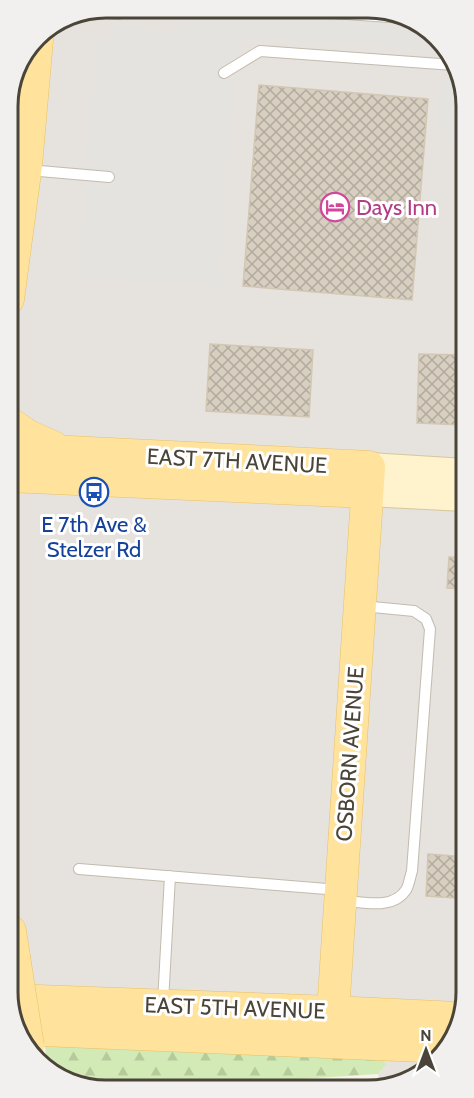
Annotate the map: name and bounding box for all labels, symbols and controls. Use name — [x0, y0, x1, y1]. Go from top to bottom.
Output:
hotel icon: Days Inn — [319, 191, 351, 223]
place label: Days Inn — [356, 194, 437, 221]
street label: EAST 7TH AVENUE — [146, 443, 328, 479]
bus stop icon: E 7th Ave & Stelzer Rd — [78, 476, 110, 508]
place label: E 7th Ave & Stelzer Rd — [41, 511, 147, 563]
street label: OSBORN AVENUE — [330, 666, 370, 842]
street label: EAST 5TH AVENUE — [144, 991, 326, 1025]
north arrow — [396, 1020, 456, 1080]
text: N — [420, 1026, 432, 1045]

